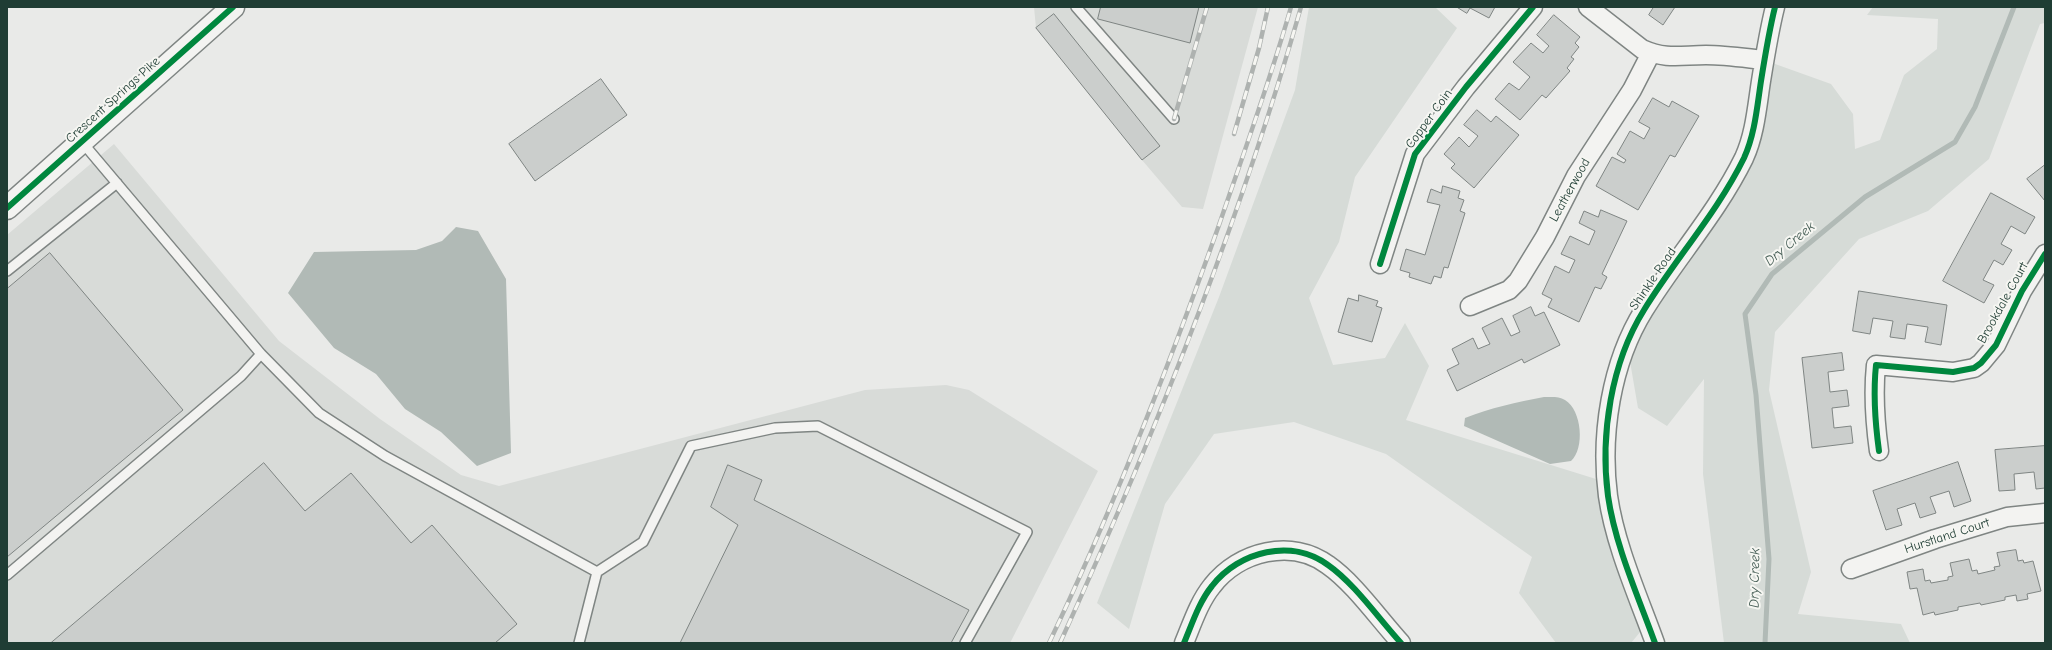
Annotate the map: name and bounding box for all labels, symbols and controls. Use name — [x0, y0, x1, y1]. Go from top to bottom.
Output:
street label: Crescent Springs Pike — [63, 54, 163, 146]
street label: Copper Coin — [1402, 86, 1456, 152]
street label: Leatherwood — [1546, 156, 1594, 224]
water label: Dry Creek — [1762, 218, 1818, 270]
street label: Shinkle Road — [1626, 245, 1680, 313]
street label: Brookdale Court — [1974, 260, 2032, 346]
street label: Hurstland Court — [1902, 515, 1992, 557]
water label: Dry Creek — [1746, 548, 1764, 608]

